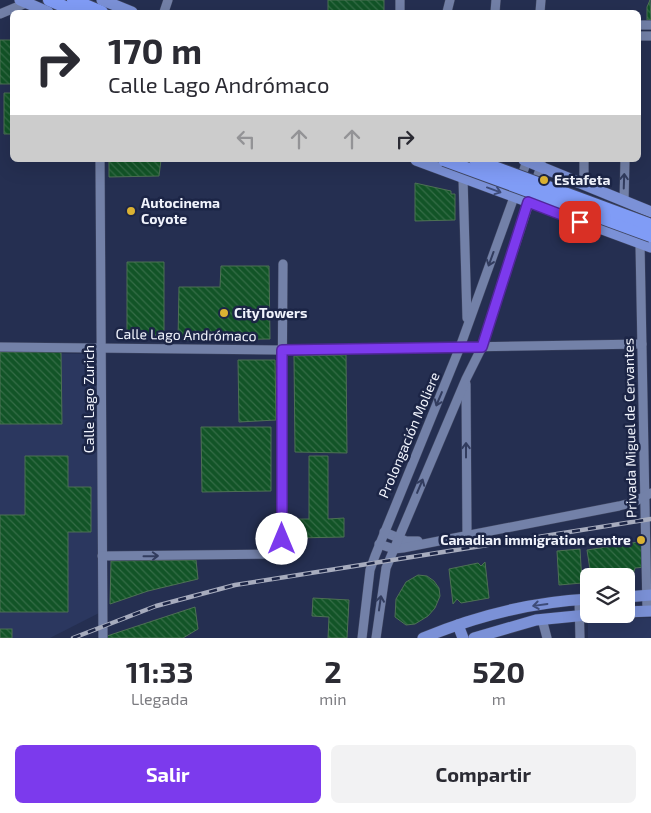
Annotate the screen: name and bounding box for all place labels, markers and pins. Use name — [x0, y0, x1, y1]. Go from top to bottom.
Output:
place label: Estafeta — [554, 171, 610, 188]
marker: Estafeta — [538, 174, 550, 186]
place label: Autocinema Coyote — [141, 194, 220, 227]
pin — [559, 201, 601, 243]
marker: Autocinema Coyote — [125, 205, 137, 217]
place label: CityTowers — [234, 304, 307, 321]
marker: CityTowers — [218, 307, 230, 319]
place label: Canadian immigration centre — [440, 531, 631, 548]
marker: Canadian immigration centre — [635, 534, 647, 546]

